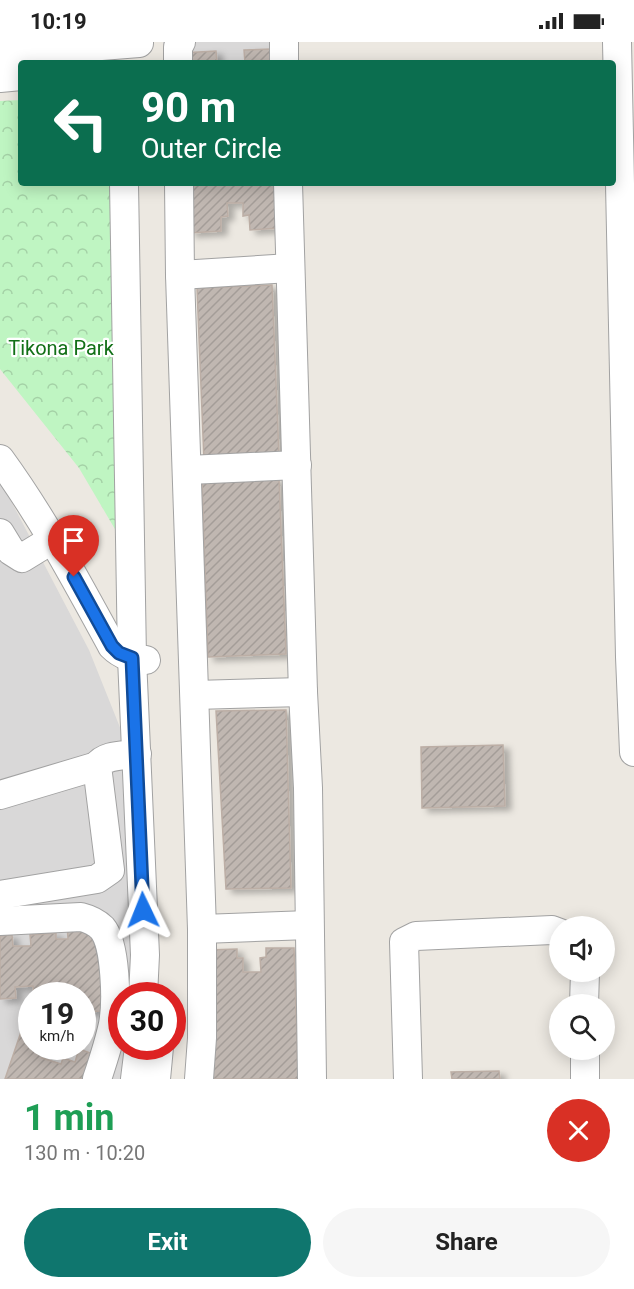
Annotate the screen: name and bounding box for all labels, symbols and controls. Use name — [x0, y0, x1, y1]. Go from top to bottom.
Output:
text: 10:19 — [30, 9, 87, 34]
text: 90 m — [141, 83, 236, 132]
icon: left — [42, 84, 120, 162]
text: Outer Circle — [141, 133, 282, 165]
park label: Tikona Park — [8, 336, 115, 360]
pin — [48, 515, 99, 577]
icon: arrive — [57, 524, 90, 557]
position arrow — [111, 878, 175, 942]
map controls — [549, 916, 615, 1060]
button: sound — [549, 916, 615, 982]
speed limit sign: 30 — [108, 982, 186, 1060]
button: search — [549, 994, 615, 1060]
text: 19 — [40, 996, 74, 1031]
text: km/h — [39, 1027, 75, 1045]
text: 1 min — [24, 1097, 115, 1139]
button: close — [547, 1099, 610, 1162]
text: 130 m · 10:20 — [24, 1141, 145, 1165]
button: Exit — [24, 1208, 311, 1277]
button: Share — [323, 1208, 610, 1277]

